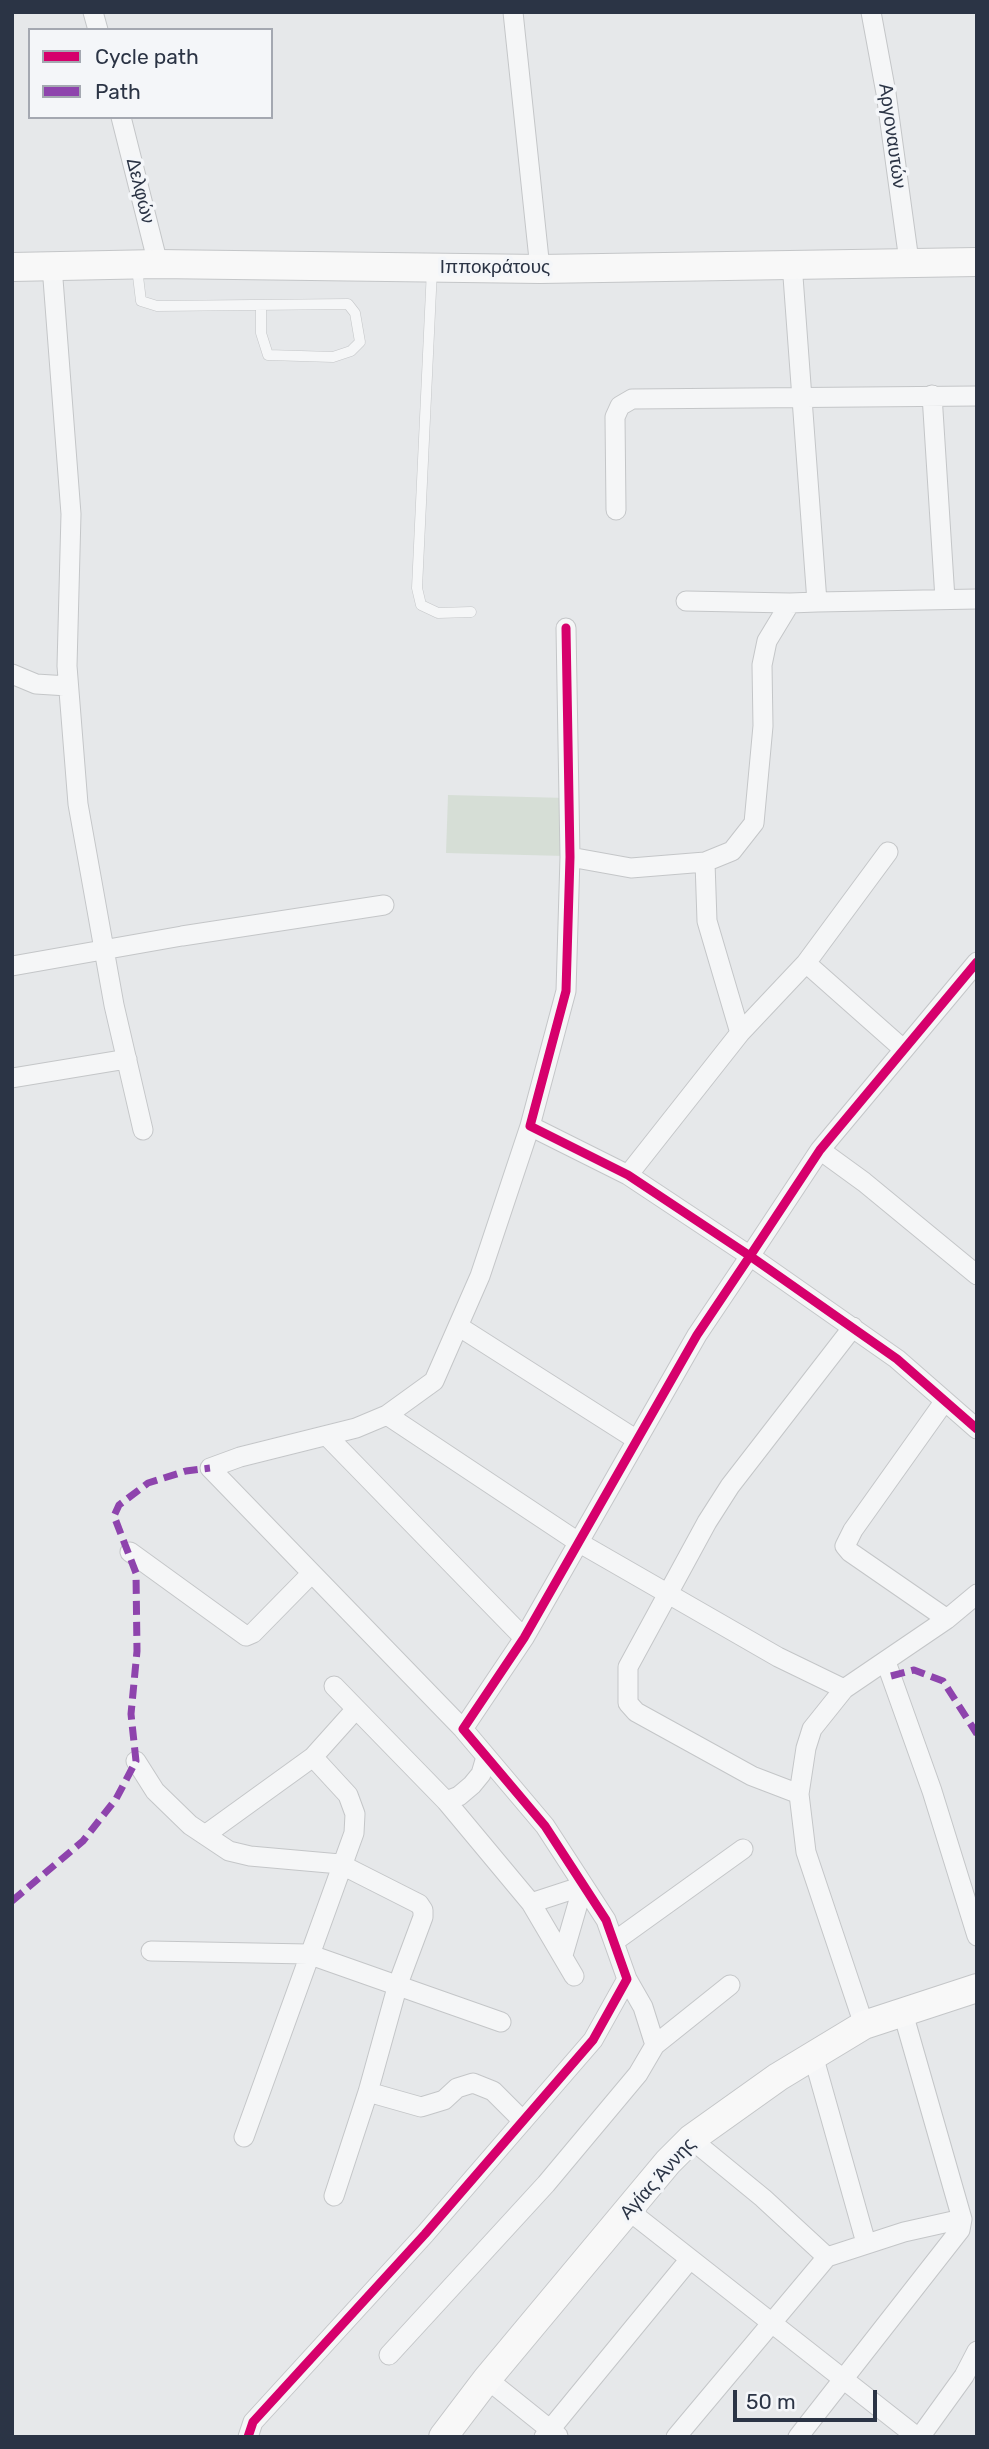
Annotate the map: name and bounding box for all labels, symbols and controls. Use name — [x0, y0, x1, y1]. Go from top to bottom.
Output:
legend — [28, 28, 273, 119]
text: Cycle path — [95, 44, 199, 69]
text: Path — [95, 79, 141, 104]
street label: Αργοναυτών — [873, 82, 911, 190]
street label: Δελφών — [121, 156, 159, 226]
street label: Ιπποκράτους — [440, 257, 550, 279]
street label: Αγίας Άννης — [615, 2134, 701, 2224]
scale bar — [737, 2376, 880, 2420]
text: 50 m — [746, 2389, 796, 2414]

